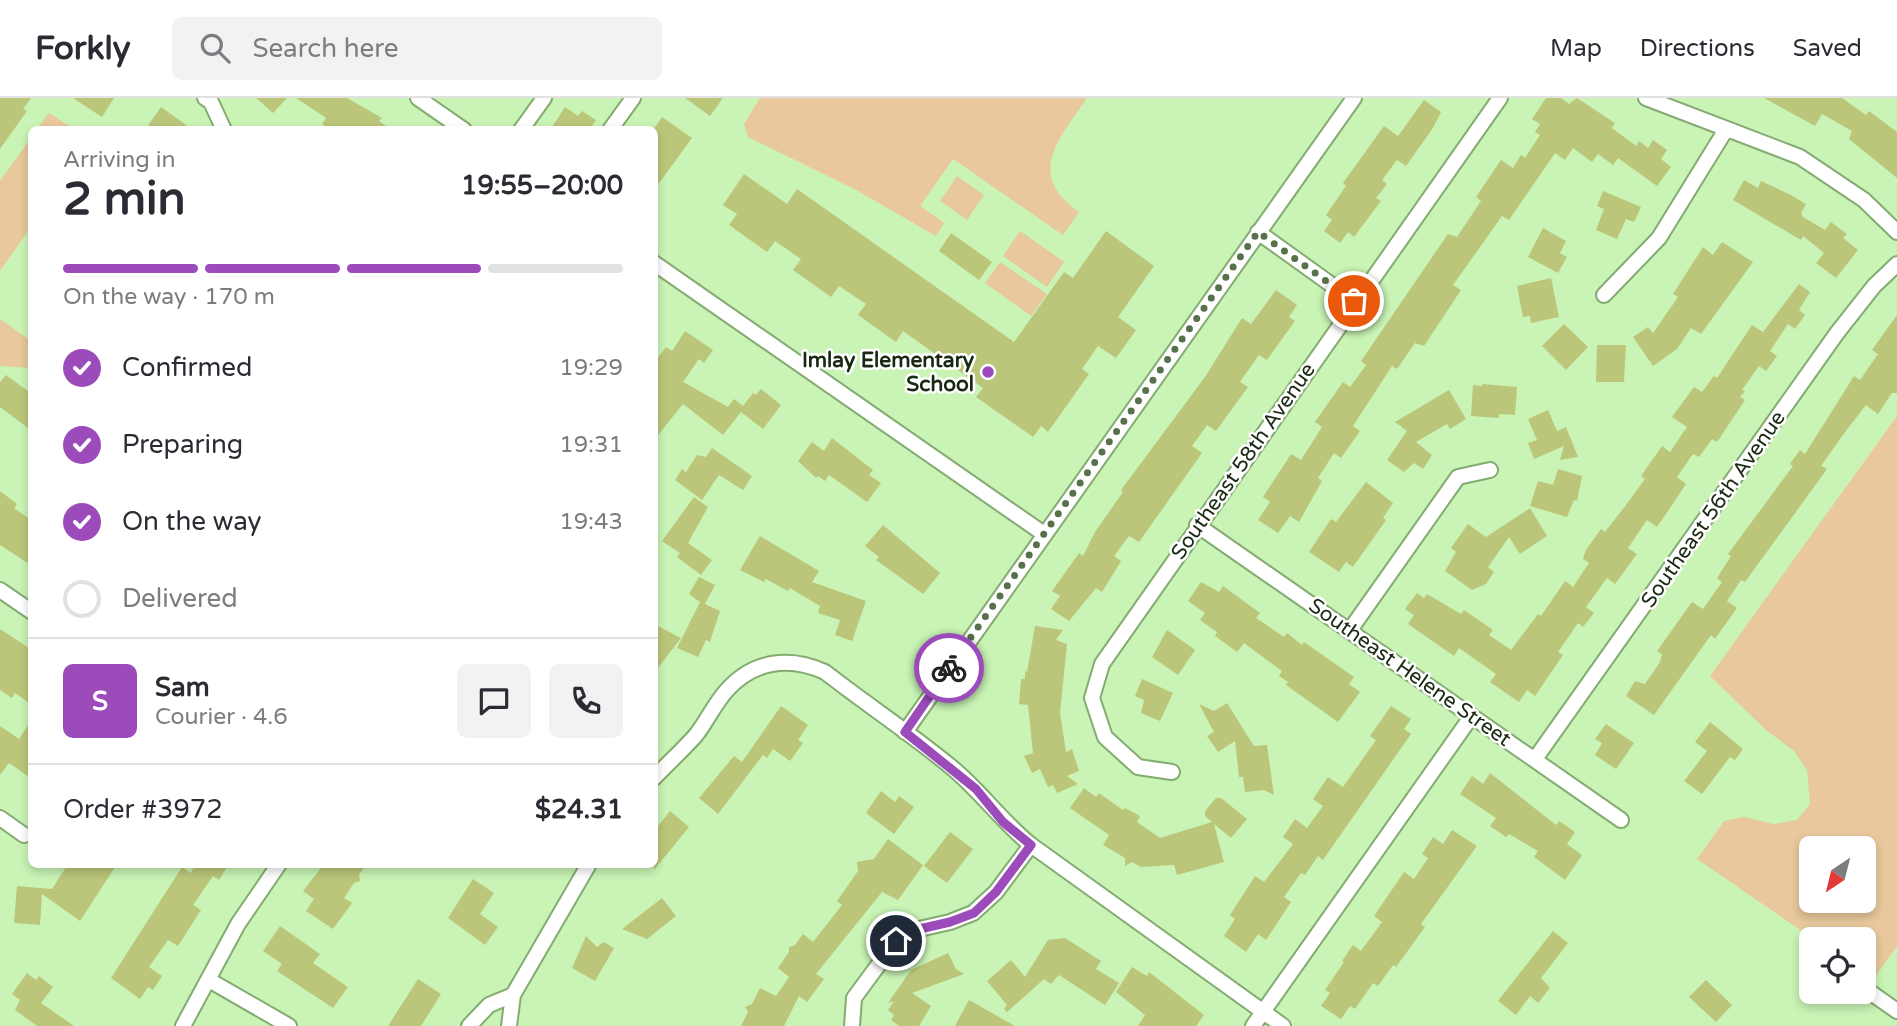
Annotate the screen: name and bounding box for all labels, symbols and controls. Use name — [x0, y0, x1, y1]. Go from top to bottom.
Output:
search box — [172, 17, 662, 80]
text: Forkly — [35, 29, 130, 68]
icon: search — [196, 29, 234, 67]
text: Search here — [252, 33, 399, 64]
text: Map — [1550, 34, 1602, 63]
text: Directions — [1640, 34, 1755, 63]
text: Saved — [1793, 34, 1862, 63]
text: Arriving in — [63, 146, 176, 174]
text: 19:55–20:00 — [461, 170, 623, 201]
text: 2 min — [63, 172, 186, 227]
pin — [1324, 271, 1384, 331]
icon: bag — [1335, 282, 1373, 320]
text: On the way · 170 m — [63, 283, 275, 311]
place label: Imlay Elementary School — [802, 348, 975, 397]
icon: check — [63, 349, 101, 387]
text: Confirmed — [122, 352, 252, 383]
text: 19:29 — [559, 354, 623, 382]
street label: Southeast 58th Avenue — [1166, 358, 1321, 564]
marker: Imlay Elementary School — [980, 364, 996, 380]
street label: Southeast 56th Avenue — [1636, 406, 1791, 612]
icon: check — [63, 426, 101, 464]
text: Preparing — [122, 429, 243, 460]
text: 19:31 — [559, 431, 623, 459]
icon: check — [63, 503, 101, 541]
text: On the way — [122, 506, 262, 537]
text: 19:43 — [559, 508, 623, 536]
text: Delivered — [122, 583, 238, 614]
street label: Southeast Helene Street — [1304, 593, 1516, 752]
courier — [914, 633, 984, 703]
icon: bike — [930, 649, 968, 687]
button: chat — [457, 664, 531, 738]
button: phone — [549, 664, 623, 738]
text: Sam — [155, 672, 210, 703]
text: S — [92, 686, 108, 717]
text: Courier · 4.6 — [155, 703, 288, 731]
text: Order #3972 — [63, 794, 223, 825]
text: $24.31 — [535, 794, 623, 825]
north arrow — [1799, 836, 1876, 914]
map controls — [1799, 836, 1876, 1004]
pin — [866, 911, 926, 971]
icon: home — [877, 922, 915, 960]
button: locate — [1799, 927, 1876, 1004]

